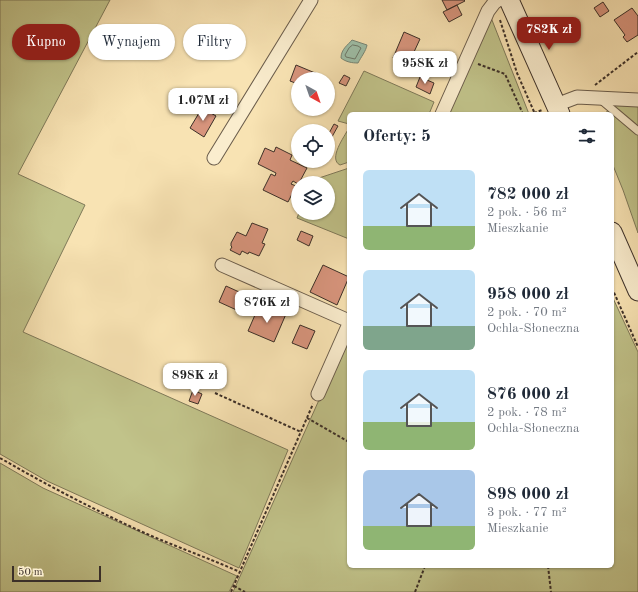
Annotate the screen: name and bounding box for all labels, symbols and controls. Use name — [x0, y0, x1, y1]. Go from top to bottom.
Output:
pin: 782K zł — [512, 17, 586, 51]
text: 782K zł — [526, 23, 572, 36]
chip: Kupno — [12, 24, 80, 60]
chip: Wynajem — [88, 24, 175, 60]
chip: Filtry — [183, 24, 246, 60]
pin: 958K zł — [388, 51, 462, 85]
text: 958K zł — [402, 57, 448, 70]
north arrow — [291, 72, 335, 116]
map controls — [291, 72, 335, 220]
pin: 1.07M zł — [162, 88, 244, 122]
text: 1.07M zł — [177, 94, 229, 107]
button: locate — [291, 124, 335, 168]
icon: filters — [576, 125, 598, 147]
text: Oferty: 5 — [363, 128, 431, 145]
button: layers — [291, 176, 335, 220]
icon: home — [395, 186, 443, 234]
text: 782 000 zł — [487, 186, 569, 203]
text: 2 pok. · 56 m² — [487, 206, 567, 219]
text: Mieszkanie — [487, 222, 548, 235]
icon: home — [395, 286, 443, 334]
text: 958 000 zł — [487, 286, 569, 303]
pin: 876K zł — [230, 290, 304, 324]
text: 876K zł — [244, 296, 290, 309]
text: 2 pok. · 70 m² — [487, 306, 567, 319]
text: Ochla-Słoneczna — [487, 322, 580, 335]
pin: 898K zł — [158, 363, 232, 397]
text: 898K zł — [172, 369, 218, 382]
icon: home — [395, 386, 443, 434]
text: 876 000 zł — [487, 386, 569, 403]
text: 2 pok. · 78 m² — [487, 406, 567, 419]
text: Ochla-Słoneczna — [487, 422, 580, 435]
icon: home — [395, 486, 443, 534]
text: 898 000 zł — [487, 486, 569, 503]
text: 3 pok. · 77 m² — [487, 506, 567, 519]
text: Mieszkanie — [487, 522, 548, 535]
scale bar — [12, 564, 101, 583]
text: 50 m — [18, 567, 43, 578]

